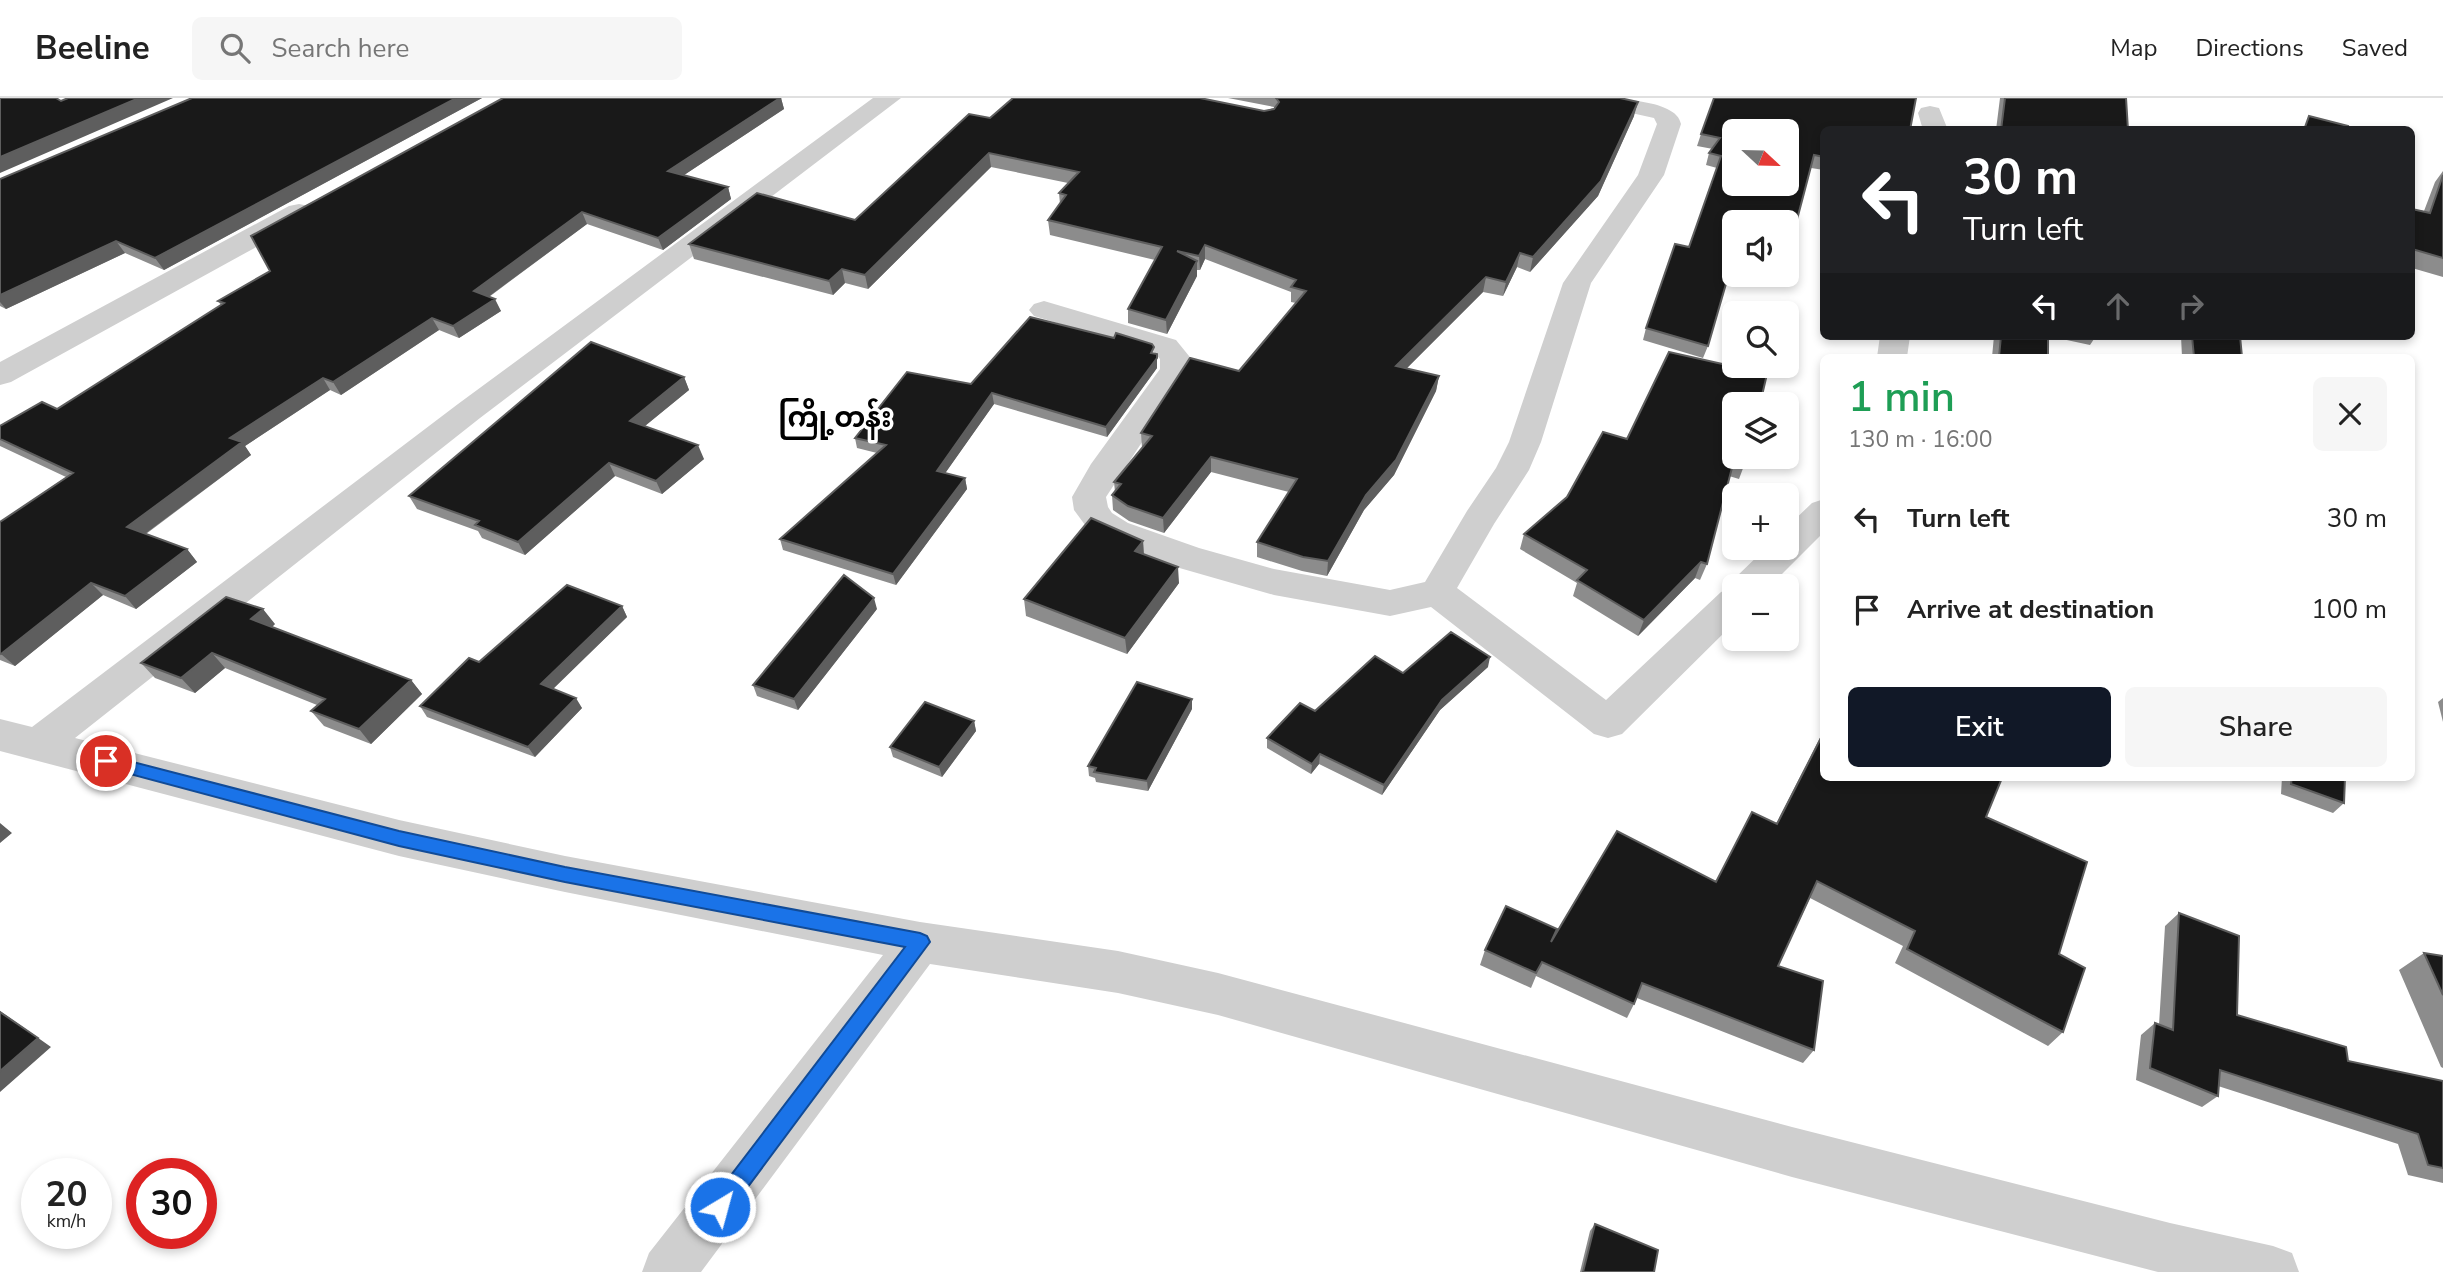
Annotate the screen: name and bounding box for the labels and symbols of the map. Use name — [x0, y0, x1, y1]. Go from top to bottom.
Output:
north arrow — [1722, 119, 1799, 196]
district label: ကြို့တန်း — [778, 398, 892, 440]
pin — [76, 731, 136, 791]
speed limit sign: 30 — [126, 1158, 217, 1249]
position arrow — [683, 1170, 757, 1244]

